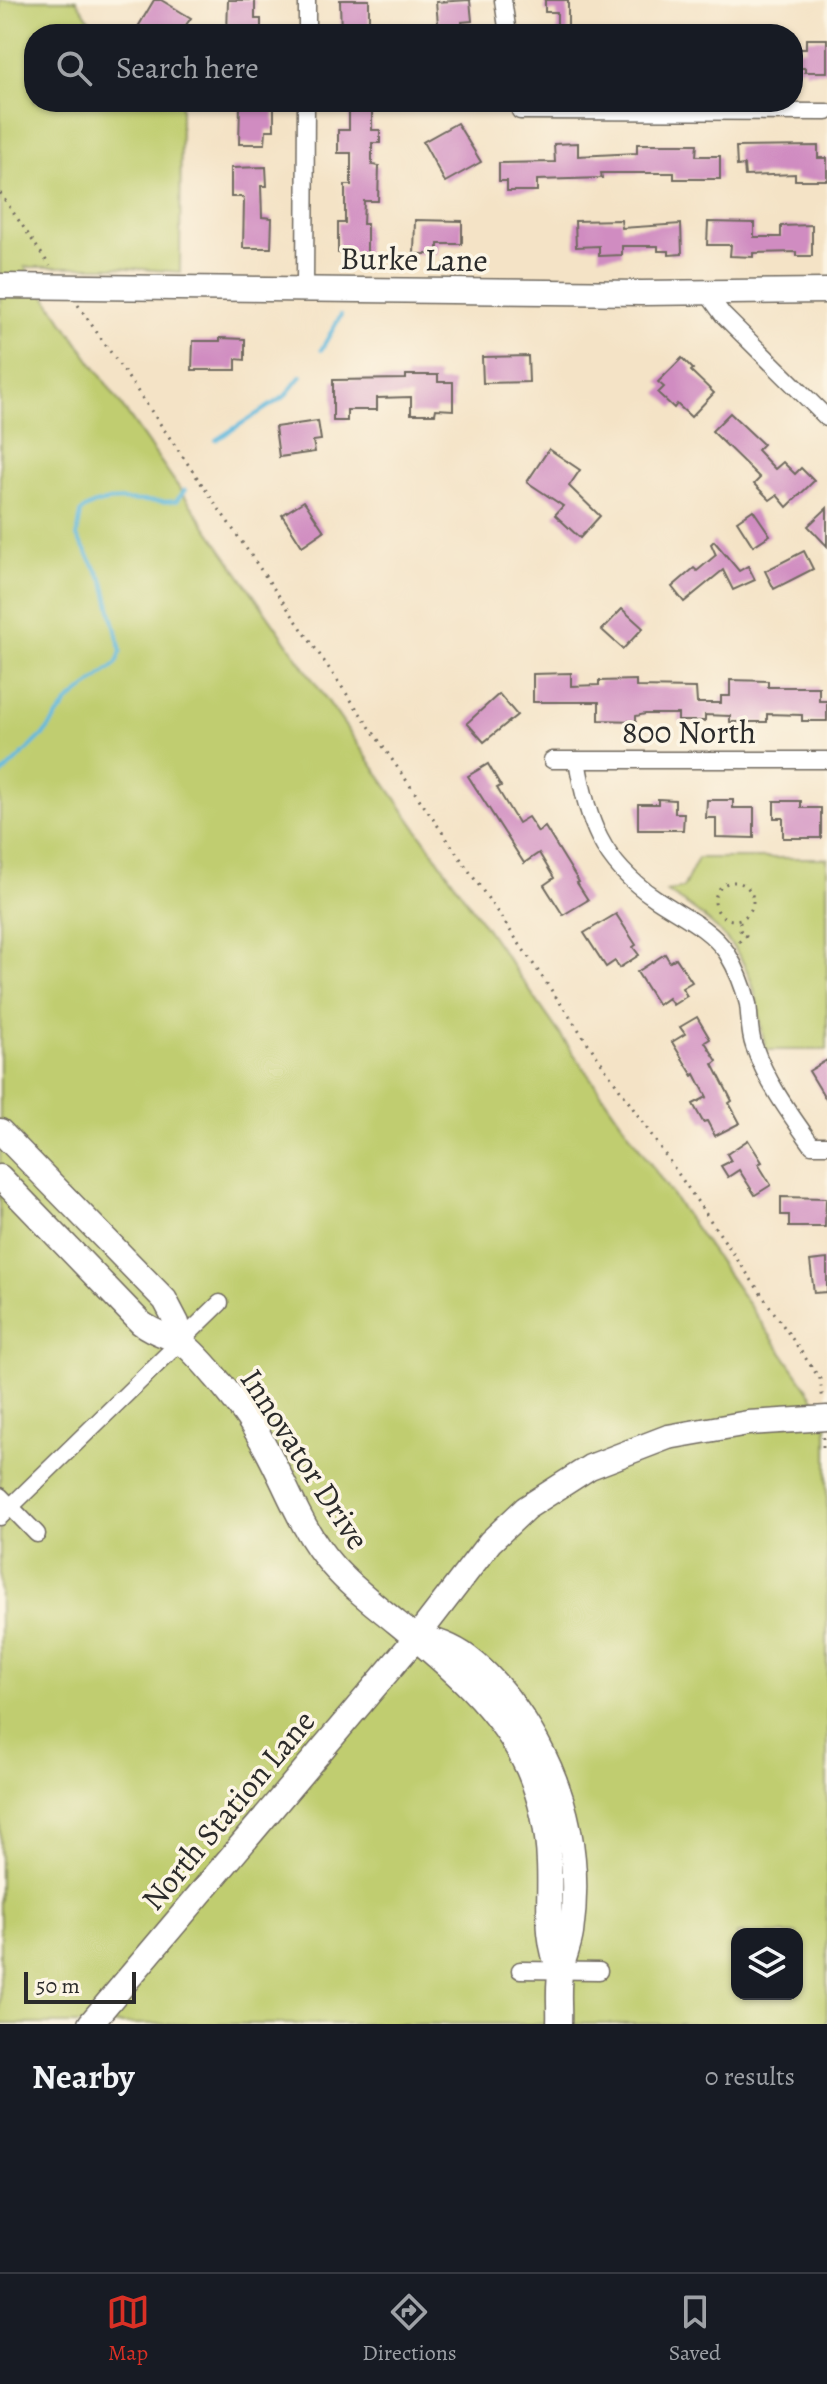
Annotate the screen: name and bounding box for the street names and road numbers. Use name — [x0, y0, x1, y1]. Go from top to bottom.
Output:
street label: Burke Lane — [340, 236, 488, 282]
street label: 800 North — [622, 710, 756, 754]
street label: Innovator Drive — [230, 1360, 380, 1558]
street label: North Station Lane — [131, 1700, 325, 1920]

